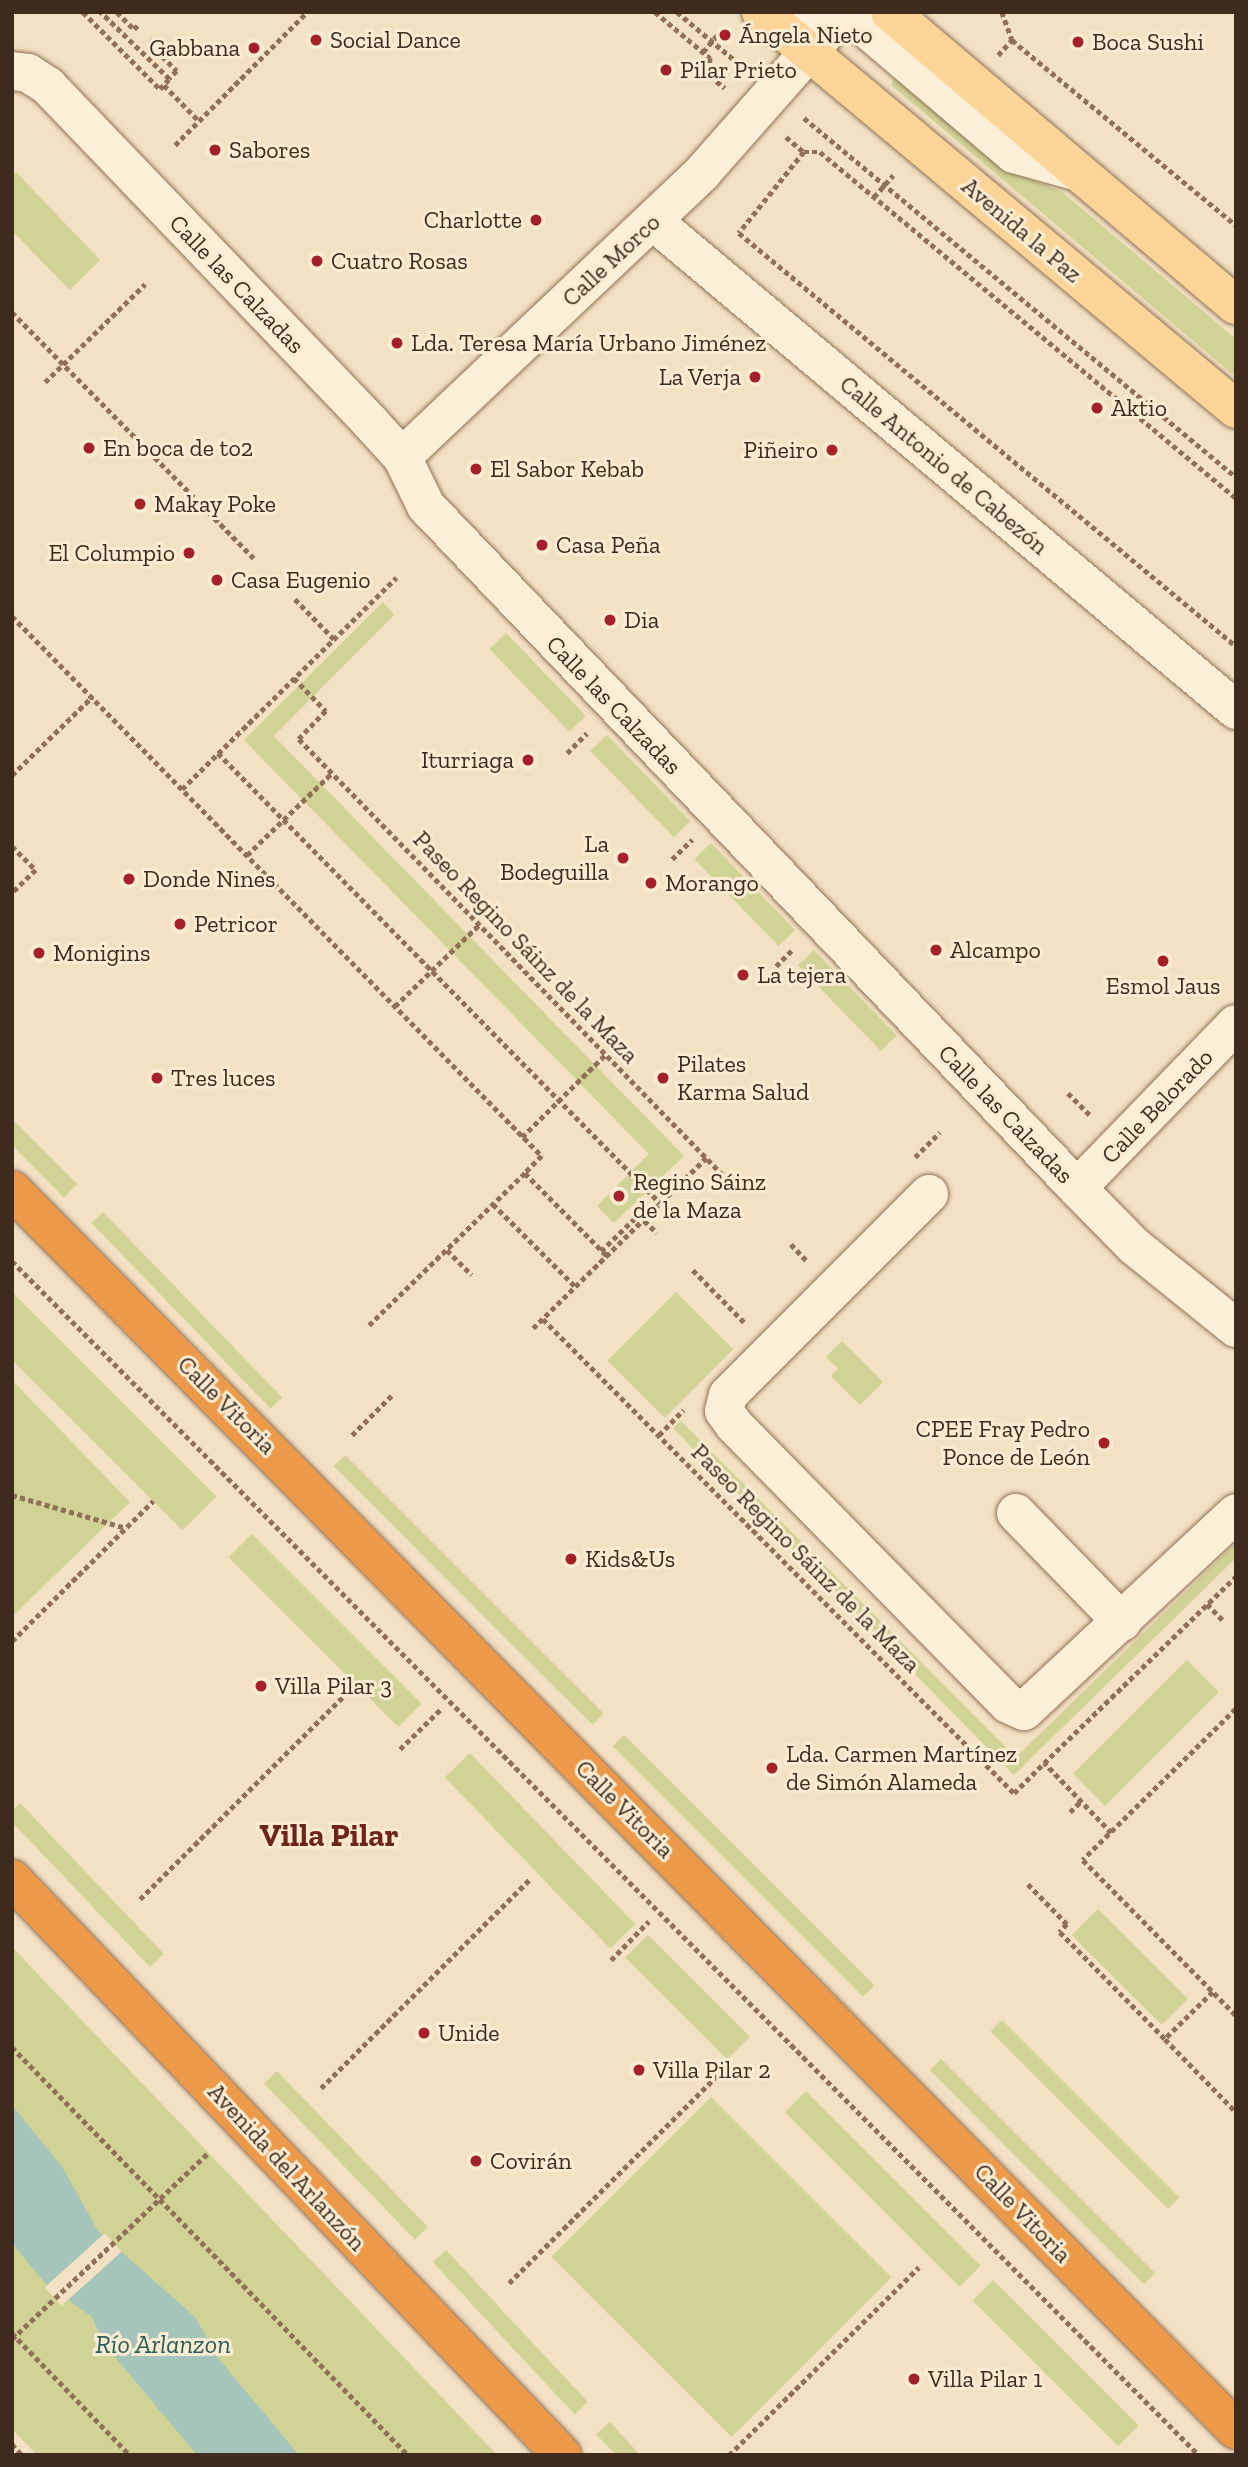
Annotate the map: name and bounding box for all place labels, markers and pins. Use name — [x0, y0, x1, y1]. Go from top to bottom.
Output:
place label: Ángela Nieto — [739, 21, 873, 49]
place label: Social Dance — [330, 26, 461, 54]
marker: Ángela Nieto — [717, 27, 733, 43]
place label: Boca Sushi — [1092, 28, 1204, 56]
marker: Social Dance — [308, 32, 324, 48]
place label: Gabbana — [149, 34, 240, 62]
marker: Boca Sushi — [1070, 34, 1086, 50]
marker: Gabbana — [246, 40, 262, 56]
place label: Pilar Prieto — [680, 56, 797, 84]
marker: Pilar Prieto — [658, 62, 674, 78]
place label: Sabores — [229, 136, 310, 164]
marker: Sabores — [207, 142, 223, 158]
place label: Charlotte — [424, 206, 522, 234]
marker: Charlotte — [528, 212, 544, 228]
place label: Cuatro Rosas — [331, 247, 468, 275]
marker: Cuatro Rosas — [309, 253, 325, 269]
place label: Lda. Teresa María Urbano Jiménez — [411, 329, 767, 357]
marker: Lda. Teresa María Urbano Jiménez — [389, 335, 405, 351]
place label: La Verja — [658, 363, 741, 391]
marker: La Verja — [747, 369, 763, 385]
place label: Aktio — [1111, 394, 1167, 422]
marker: Aktio — [1089, 400, 1105, 416]
place label: En boca de to2 — [103, 434, 253, 462]
place label: Piñeiro — [743, 436, 818, 464]
marker: En boca de to2 — [81, 440, 97, 456]
marker: Piñeiro — [824, 442, 840, 458]
place label: El Sabor Kebab — [490, 455, 644, 483]
marker: El Sabor Kebab — [468, 461, 484, 477]
place label: Makay Poke — [154, 490, 277, 518]
marker: Makay Poke — [132, 496, 148, 512]
place label: Casa Peña — [556, 531, 661, 559]
marker: Casa Peña — [534, 537, 550, 553]
place label: El Columpio — [48, 539, 175, 567]
marker: El Columpio — [181, 545, 197, 561]
place label: Casa Eugenio — [231, 566, 370, 594]
marker: Casa Eugenio — [209, 572, 225, 588]
place label: Dia — [624, 606, 659, 634]
marker: Dia — [602, 612, 618, 628]
place label: Iturriaga — [421, 746, 514, 774]
marker: Iturriaga — [520, 752, 536, 768]
place label: La Bodeguilla — [500, 830, 609, 886]
marker: La Bodeguilla — [615, 850, 631, 866]
place label: Donde Nines — [143, 865, 275, 893]
place label: Morango — [665, 869, 759, 897]
marker: Donde Nines — [121, 871, 137, 887]
marker: Morango — [643, 875, 659, 891]
place label: Petricor — [194, 910, 278, 938]
marker: Petricor — [172, 916, 188, 932]
place label: Alcampo — [950, 936, 1041, 964]
place label: Monigins — [53, 939, 151, 967]
marker: Alcampo — [928, 942, 944, 958]
marker: Monigins — [31, 945, 47, 961]
marker: Esmol Jaus — [1155, 953, 1171, 969]
place label: La tejera — [757, 961, 846, 989]
marker: La tejera — [735, 967, 751, 983]
place label: Esmol Jaus — [1105, 972, 1221, 1000]
place label: Pilates Karma Salud — [677, 1050, 809, 1106]
place label: Tres luces — [171, 1064, 276, 1092]
marker: Tres luces — [149, 1070, 165, 1086]
marker: Pilates Karma Salud — [655, 1070, 671, 1086]
place label: Regino Sáinz de la Maza — [633, 1168, 766, 1224]
marker: Regino Sáinz de la Maza — [611, 1188, 627, 1204]
place label: CPEE Fray Pedro Ponce de León — [915, 1415, 1090, 1471]
marker: CPEE Fray Pedro Ponce de León — [1096, 1435, 1112, 1451]
place label: Kids&Us — [585, 1545, 675, 1573]
marker: Kids&Us — [563, 1551, 579, 1567]
place label: Villa Pilar 3 — [275, 1672, 392, 1700]
marker: Villa Pilar 3 — [253, 1678, 269, 1694]
place label: Lda. Carmen Martínez de Simón Alameda — [786, 1740, 1017, 1796]
marker: Lda. Carmen Martínez de Simón Alameda — [764, 1760, 780, 1776]
place label: Unide — [438, 2019, 500, 2047]
marker: Unide — [416, 2025, 432, 2041]
place label: Villa Pilar 2 — [653, 2056, 771, 2084]
marker: Villa Pilar 2 — [631, 2062, 647, 2078]
place label: Covirán — [490, 2147, 572, 2175]
marker: Covirán — [468, 2153, 484, 2169]
place label: Villa Pilar 1 — [928, 2365, 1043, 2393]
marker: Villa Pilar 1 — [906, 2371, 922, 2387]

